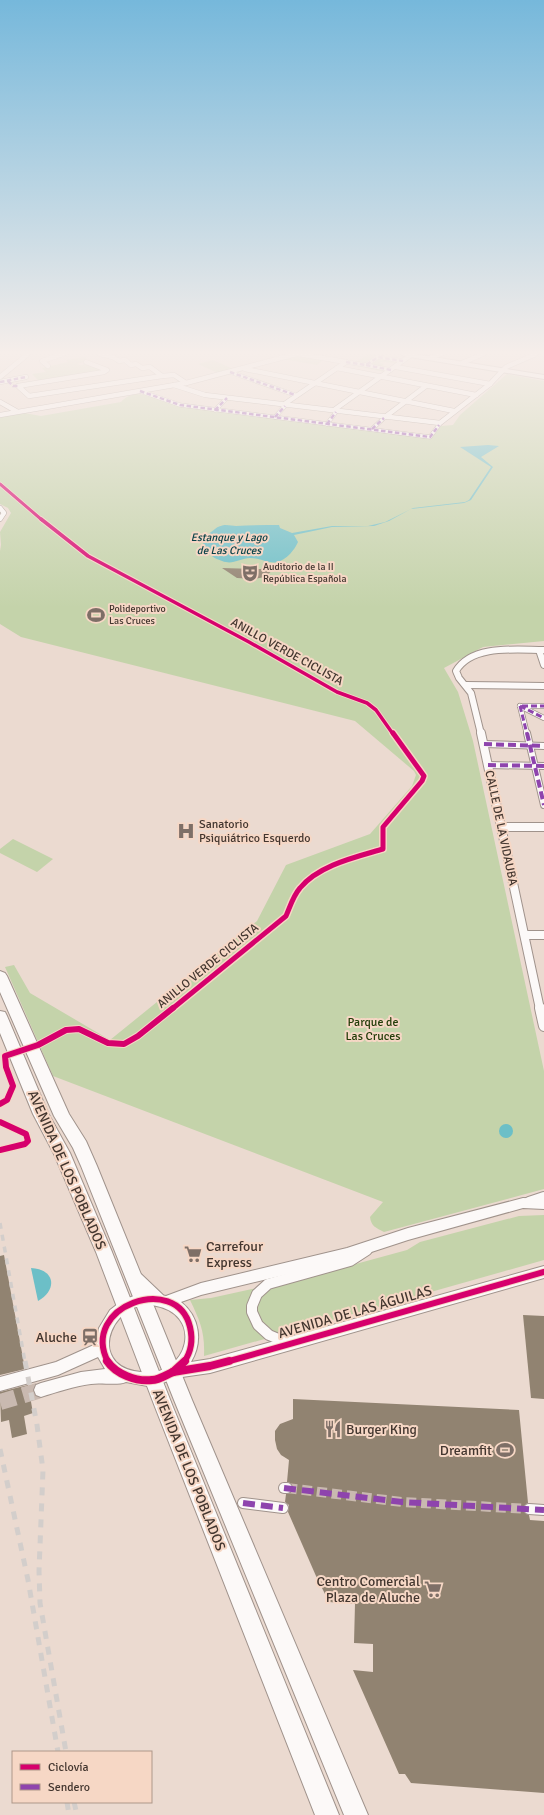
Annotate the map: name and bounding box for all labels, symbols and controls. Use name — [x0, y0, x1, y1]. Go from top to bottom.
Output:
water label: Estanque y Lago de Las Cruces — [191, 531, 269, 557]
place label: Auditorio de la II República Española — [263, 561, 347, 585]
theatre icon: Auditorio de la II República Española — [240, 563, 260, 583]
place label: Polideportivo Las Cruces — [109, 603, 166, 627]
sports icon: Polideportivo Las Cruces — [86, 605, 106, 625]
street label: ANILLO VERDE CICLISTA — [228, 615, 346, 689]
street label: CALLE DE LA VIDAUBA — [481, 769, 521, 888]
place label: Sanatorio Psiquiátrico Esquerdo — [199, 817, 311, 846]
hospital icon: Sanatorio Psiquiátrico Esquerdo — [176, 821, 196, 841]
street label: ANILLO VERDE CICLISTA — [154, 920, 262, 1012]
park label: Parque de Las Cruces — [345, 1015, 401, 1044]
street label: AVENIDA DE LOS POBLADOS — [24, 1088, 110, 1252]
place label: Carrefour Express — [206, 1238, 264, 1271]
supermarket icon: Carrefour Express — [183, 1244, 203, 1264]
street label: AVENIDA DE LAS ÁGUILAS — [276, 1282, 434, 1342]
station icon: Aluche — [80, 1327, 100, 1347]
place label: Aluche — [36, 1329, 77, 1346]
street label: AVENIDA DE LOS POBLADOS — [149, 1387, 229, 1553]
restaurant icon: Burger King — [323, 1419, 343, 1439]
place label: Burger King — [346, 1421, 417, 1438]
sports icon: Dreamfit — [495, 1440, 515, 1460]
place label: Dreamfit — [440, 1442, 492, 1459]
place label: Centro Comercial Plaza de Aluche — [316, 1573, 420, 1606]
supermarket icon: Centro Comercial Plaza de Aluche — [423, 1579, 443, 1599]
legend — [12, 1751, 152, 1803]
text: Ciclovía — [48, 1760, 89, 1775]
text: Sendero — [48, 1780, 90, 1795]

